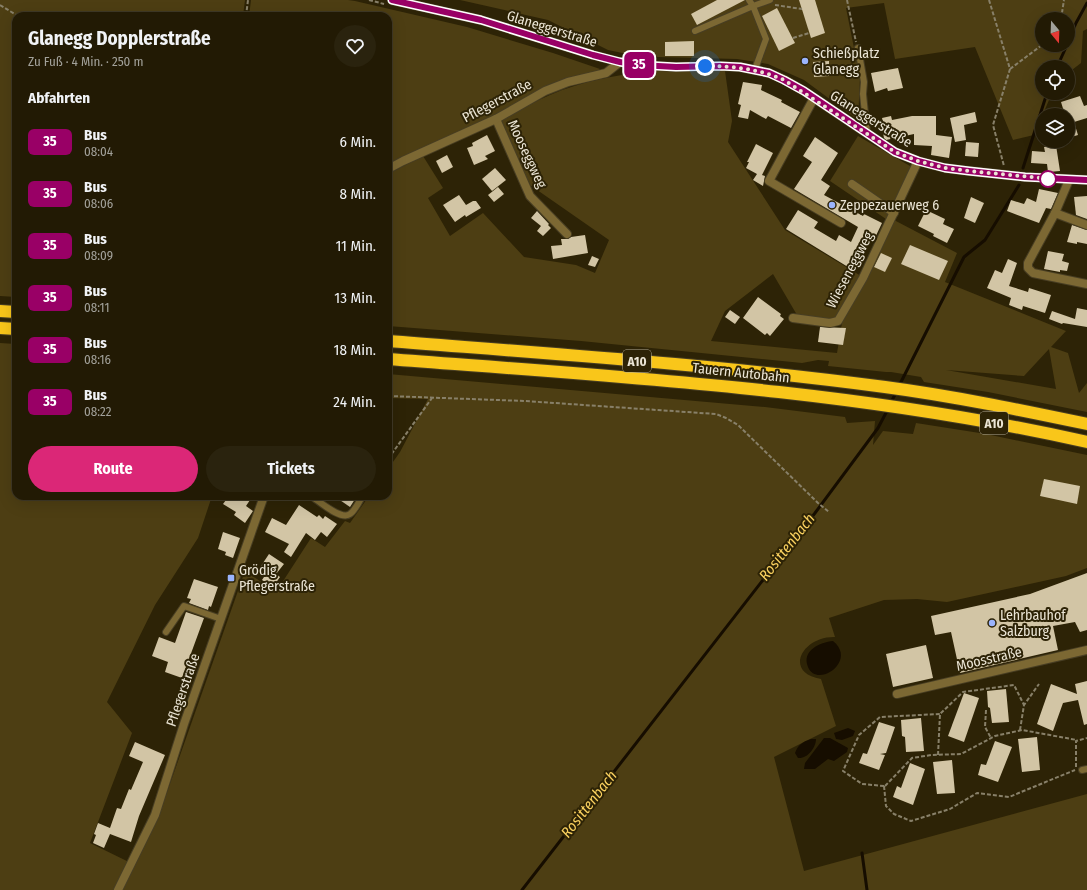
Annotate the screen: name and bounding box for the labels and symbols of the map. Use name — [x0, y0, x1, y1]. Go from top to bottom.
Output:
street label: Glaneggerstraße — [505, 7, 599, 51]
north arrow — [1035, 12, 1075, 52]
place label: Schießplatz Glanegg — [813, 45, 880, 78]
line badge: 35 — [621, 52, 657, 78]
your location — [695, 56, 715, 76]
marker: Schießplatz Glanegg — [800, 56, 810, 66]
street label: Pflegerstraße — [459, 76, 535, 126]
street label: Glaneggerstraße — [827, 87, 915, 151]
street label: Mooseggweg — [504, 117, 550, 191]
unlabelled marker — [1039, 170, 1057, 188]
place label: Zeppezauerweg 6 — [840, 197, 939, 214]
marker: Zeppezauerweg 6 — [827, 200, 837, 210]
street label: Wieseneggweg — [823, 229, 877, 311]
road number: A10 — [623, 350, 651, 372]
street label: Tauern Autobahn — [691, 359, 791, 387]
road number: A10 — [980, 412, 1008, 434]
water label: Rosittenbach — [755, 510, 819, 584]
place label: Grödig Pflegerstraße — [239, 562, 315, 595]
marker: Grödig Pflegerstraße — [226, 573, 236, 583]
place label: Lehrbauhof Salzburg — [1000, 607, 1067, 640]
marker: Lehrbauhof Salzburg — [987, 618, 997, 628]
street label: Moosstraße — [955, 643, 1024, 675]
street label: Pflegerstraße — [163, 651, 203, 729]
water label: Rosittenbach — [557, 767, 621, 841]

